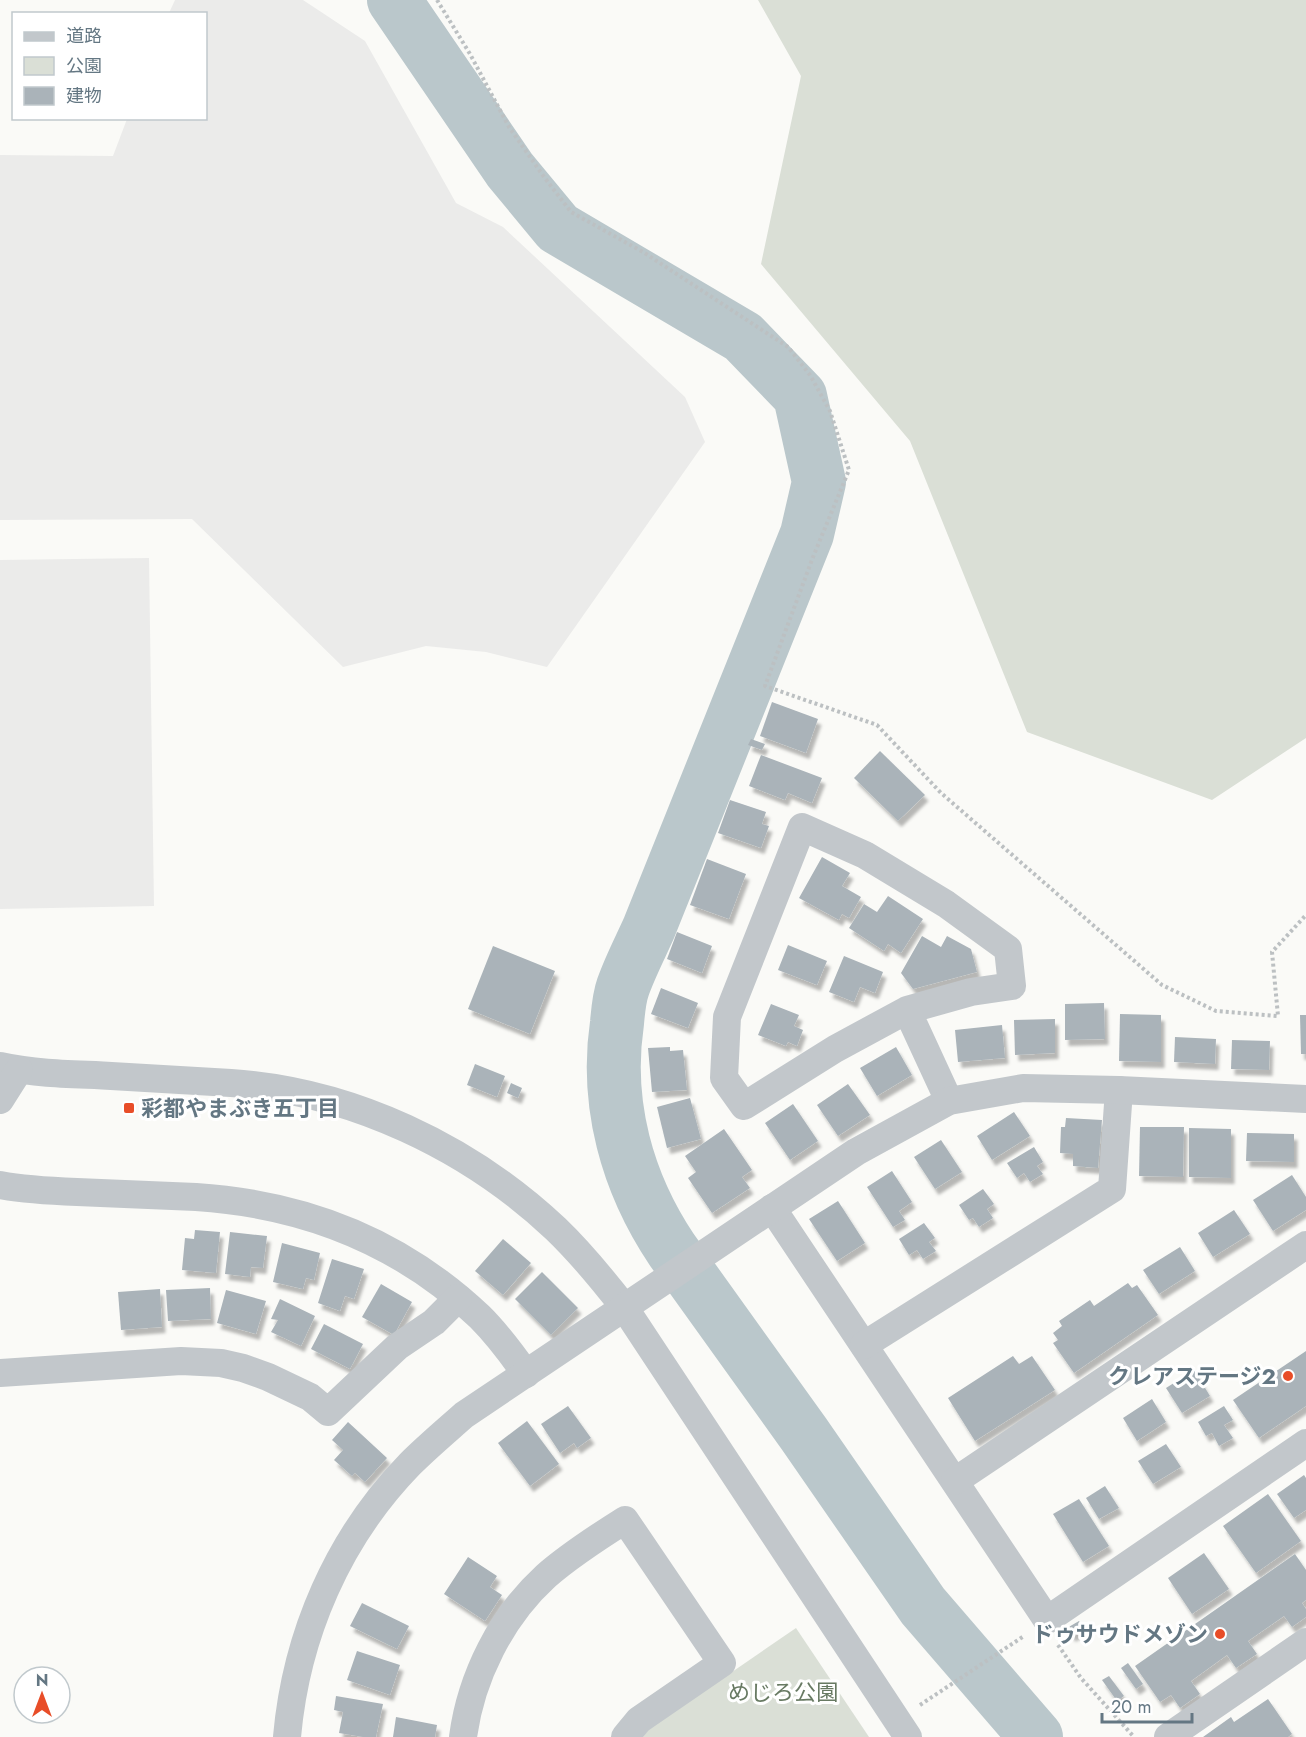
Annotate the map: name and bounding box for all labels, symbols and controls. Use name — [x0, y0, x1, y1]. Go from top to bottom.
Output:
legend — [12, 12, 207, 120]
text: 道路 — [66, 23, 102, 49]
text: 公園 — [66, 53, 102, 79]
text: 建物 — [66, 83, 102, 109]
place label: 彩都やまぶき五丁目 — [141, 1092, 339, 1124]
marker: 彩都やまぶき五丁目 — [122, 1101, 136, 1115]
place label: クレアステージ2 — [1108, 1360, 1276, 1392]
marker: クレアステージ2 — [1281, 1369, 1295, 1383]
place label: ドゥサウドメゾン — [1032, 1618, 1208, 1650]
marker: ドゥサウドメゾン — [1213, 1627, 1227, 1641]
north arrow — [12, 1665, 72, 1725]
text: N — [36, 1669, 48, 1692]
park label: めじろ公園 — [728, 1676, 838, 1708]
scale bar — [1102, 1686, 1192, 1724]
text: 20 m — [1111, 1694, 1151, 1720]

